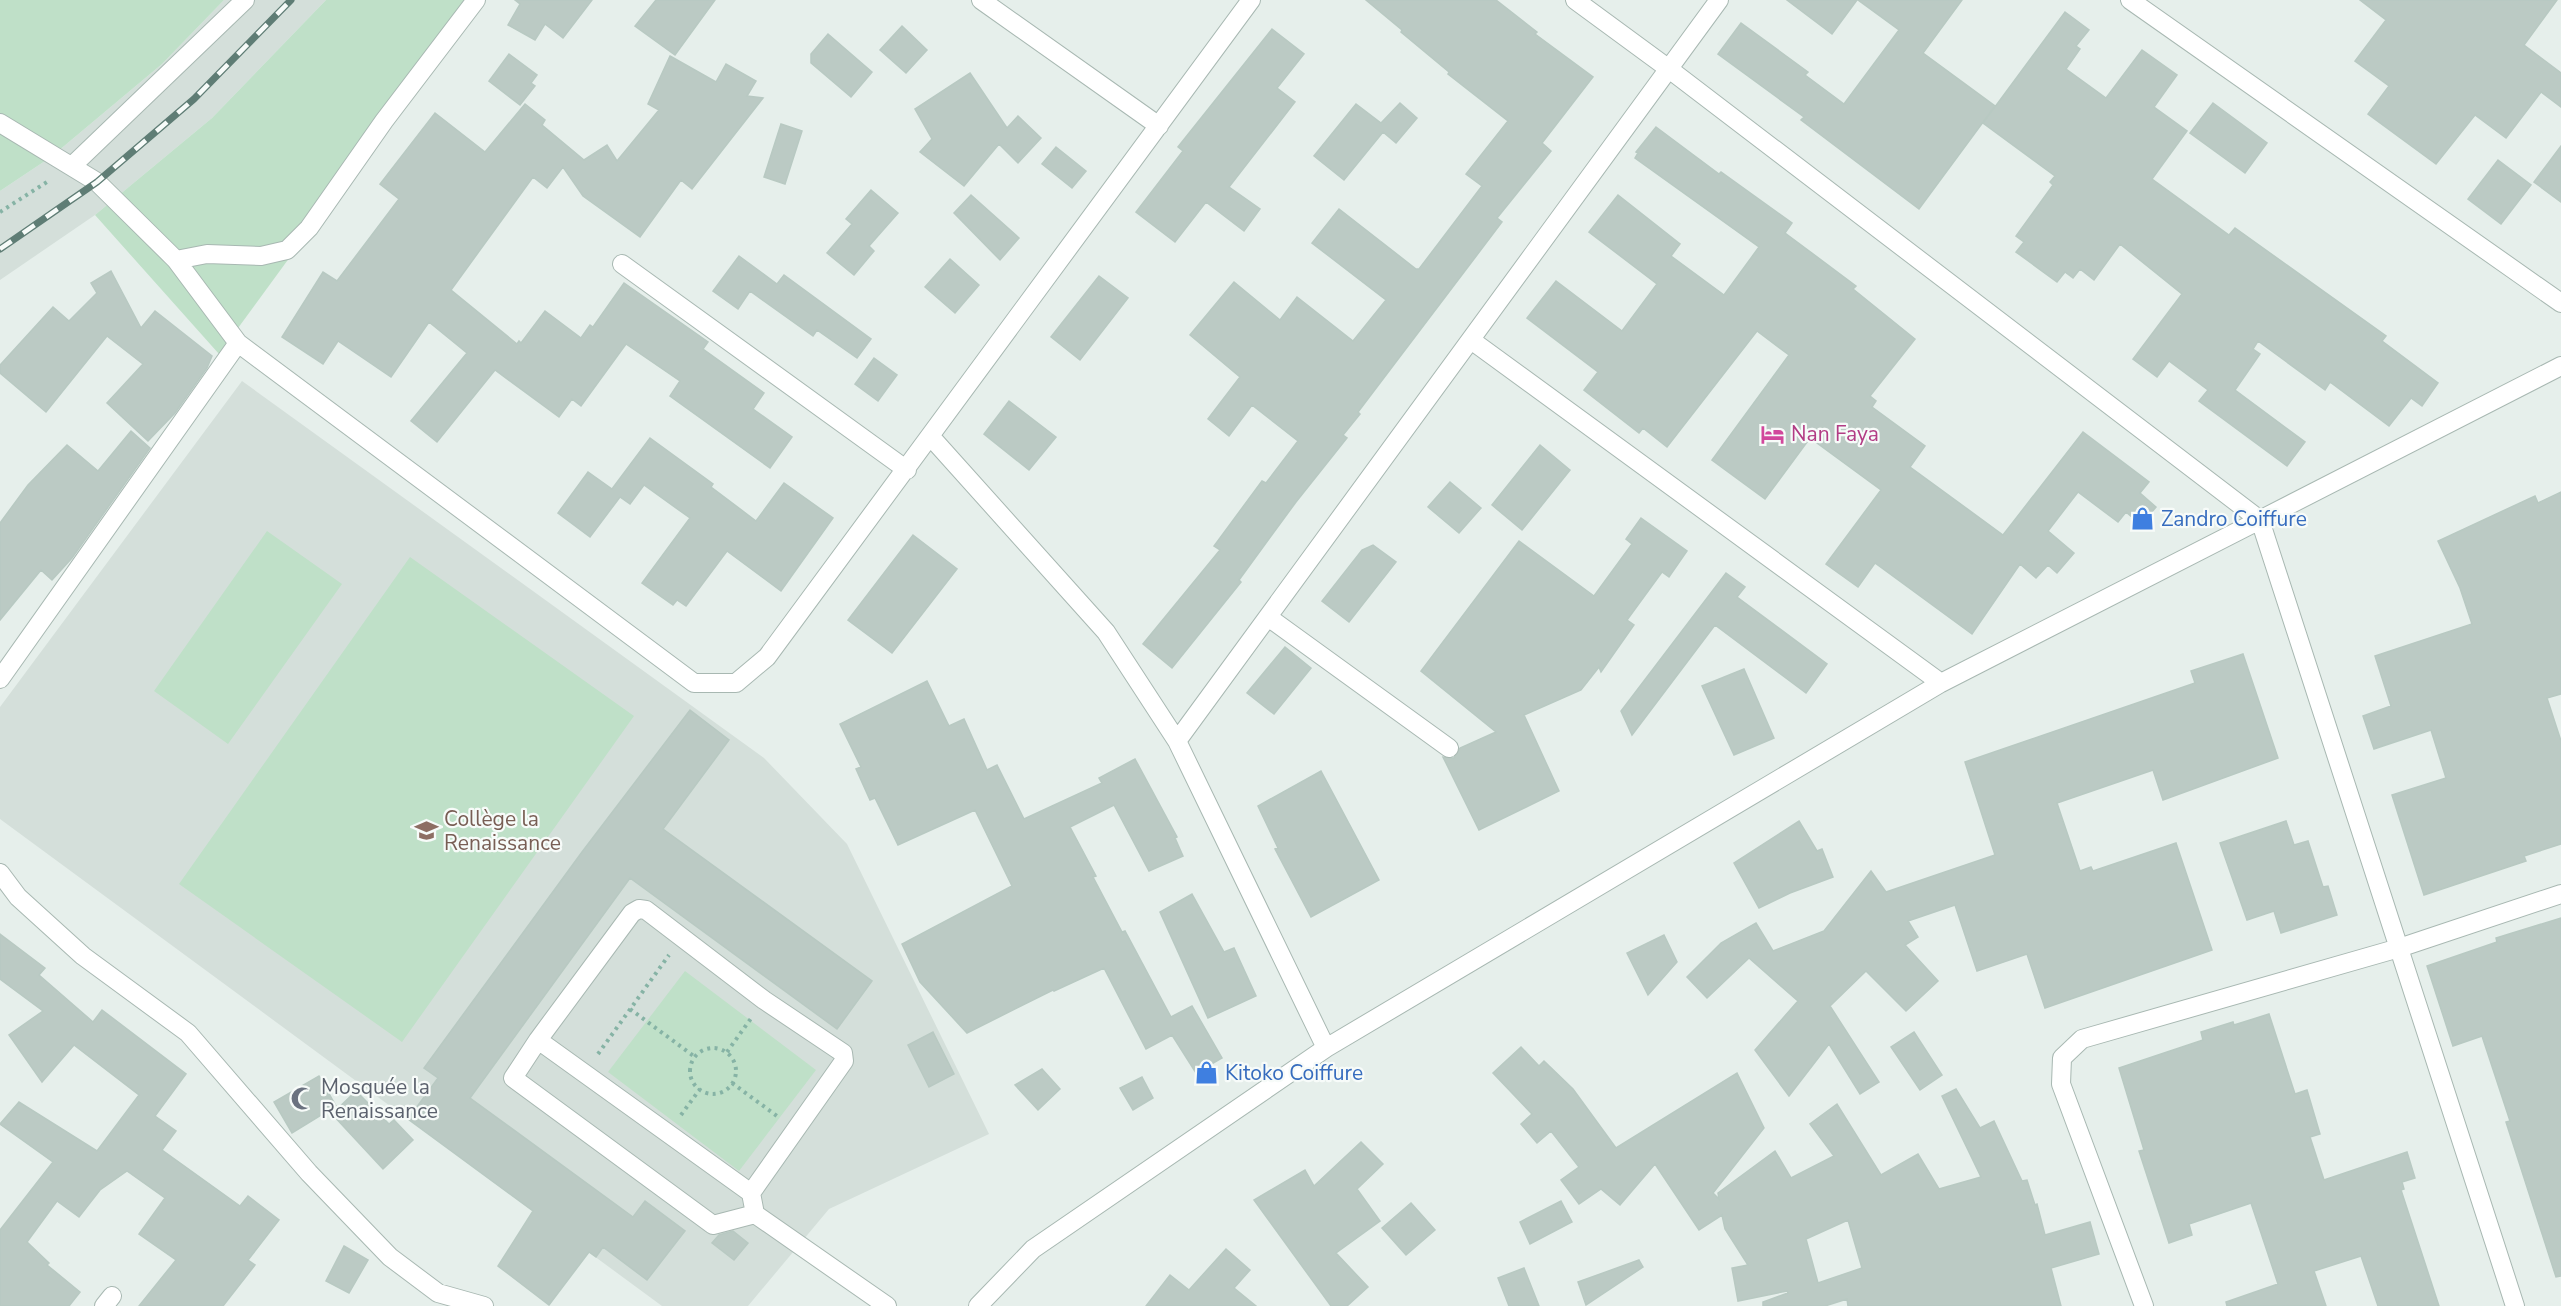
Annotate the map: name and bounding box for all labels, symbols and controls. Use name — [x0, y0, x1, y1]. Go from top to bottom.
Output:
place label: Nan Faya — [1791, 420, 1879, 448]
hotel icon: Nan Faya — [1760, 421, 1786, 447]
place label: Zandro Coiffure — [2161, 505, 2307, 533]
shop icon: Zandro Coiffure — [2130, 506, 2156, 532]
place label: Collège la Renaissance — [444, 805, 561, 857]
school or university icon: Collège la Renaissance — [413, 818, 439, 844]
place label: Kitoko Coiffure — [1225, 1059, 1363, 1087]
shop icon: Kitoko Coiffure — [1194, 1060, 1220, 1086]
place label: Mosquée la Renaissance — [321, 1073, 438, 1125]
mosque icon: Mosquée la Renaissance — [290, 1086, 316, 1112]

